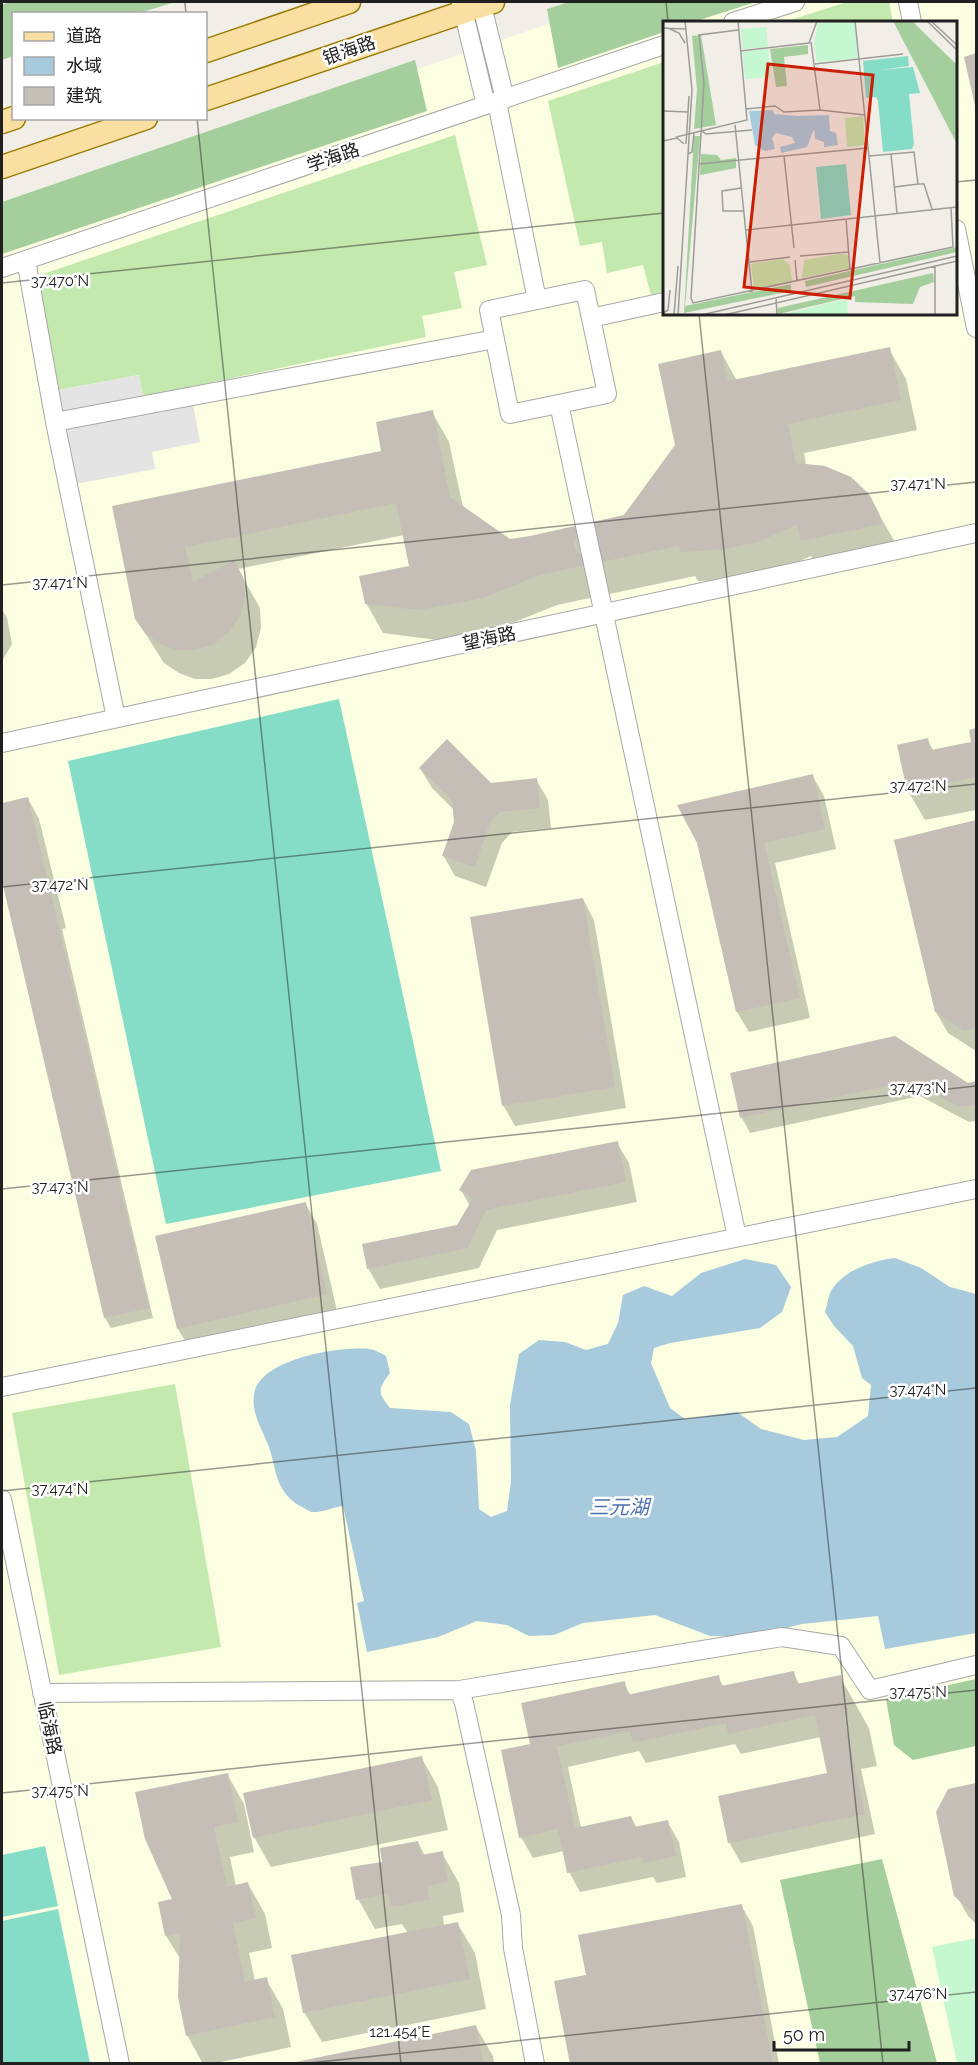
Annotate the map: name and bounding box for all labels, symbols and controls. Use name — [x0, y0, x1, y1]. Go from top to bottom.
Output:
legend — [12, 12, 207, 120]
inset map — [663, 21, 957, 315]
text: 道路 — [66, 25, 102, 46]
street label: 银海路 — [320, 31, 378, 69]
text: 水域 — [66, 55, 102, 76]
text: 建筑 — [66, 85, 102, 106]
street label: 学海路 — [304, 138, 362, 176]
text: 37.470°N — [31, 272, 89, 290]
text: 37.471°N — [890, 475, 946, 493]
text: 37.471°N — [32, 574, 88, 592]
street label: 望海路 — [460, 622, 518, 654]
text: 37.472°N — [889, 777, 947, 795]
text: 37.472°N — [31, 876, 89, 894]
text: 37.473°N — [889, 1079, 947, 1097]
text: 37.473°N — [31, 1178, 89, 1196]
text: 37.474°N — [890, 1381, 946, 1399]
text: 37.474°N — [32, 1480, 88, 1498]
water label: 三元湖 — [589, 1495, 652, 1519]
text: 37.475°N — [889, 1683, 947, 1701]
street label: 临海路 — [34, 1699, 66, 1757]
text: 37.475°N — [31, 1782, 89, 1800]
text: 37.476°N — [889, 1985, 947, 2003]
scale bar — [774, 2014, 909, 2052]
text: 121.454°E — [370, 2023, 431, 2041]
text: 50 m — [783, 2024, 825, 2045]

